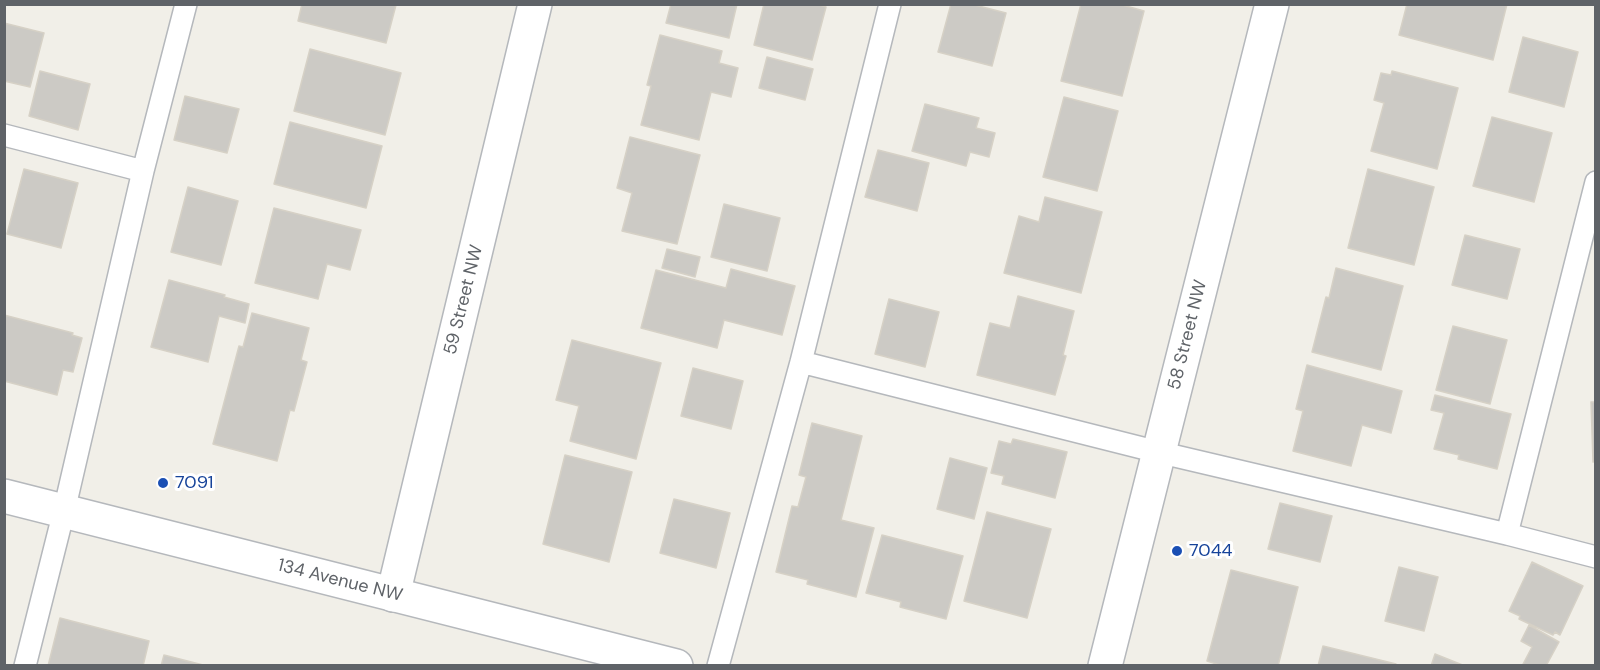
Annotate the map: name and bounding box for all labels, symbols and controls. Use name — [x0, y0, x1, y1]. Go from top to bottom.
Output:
street label: 59 Street NW — [440, 243, 488, 357]
street label: 58 Street NW — [1164, 278, 1212, 392]
place label: 7091 — [175, 472, 213, 494]
marker: 7091 — [156, 476, 170, 490]
place label: 7044 — [1189, 540, 1233, 562]
marker: 7044 — [1170, 544, 1184, 558]
street label: 134 Avenue NW — [275, 555, 405, 607]

